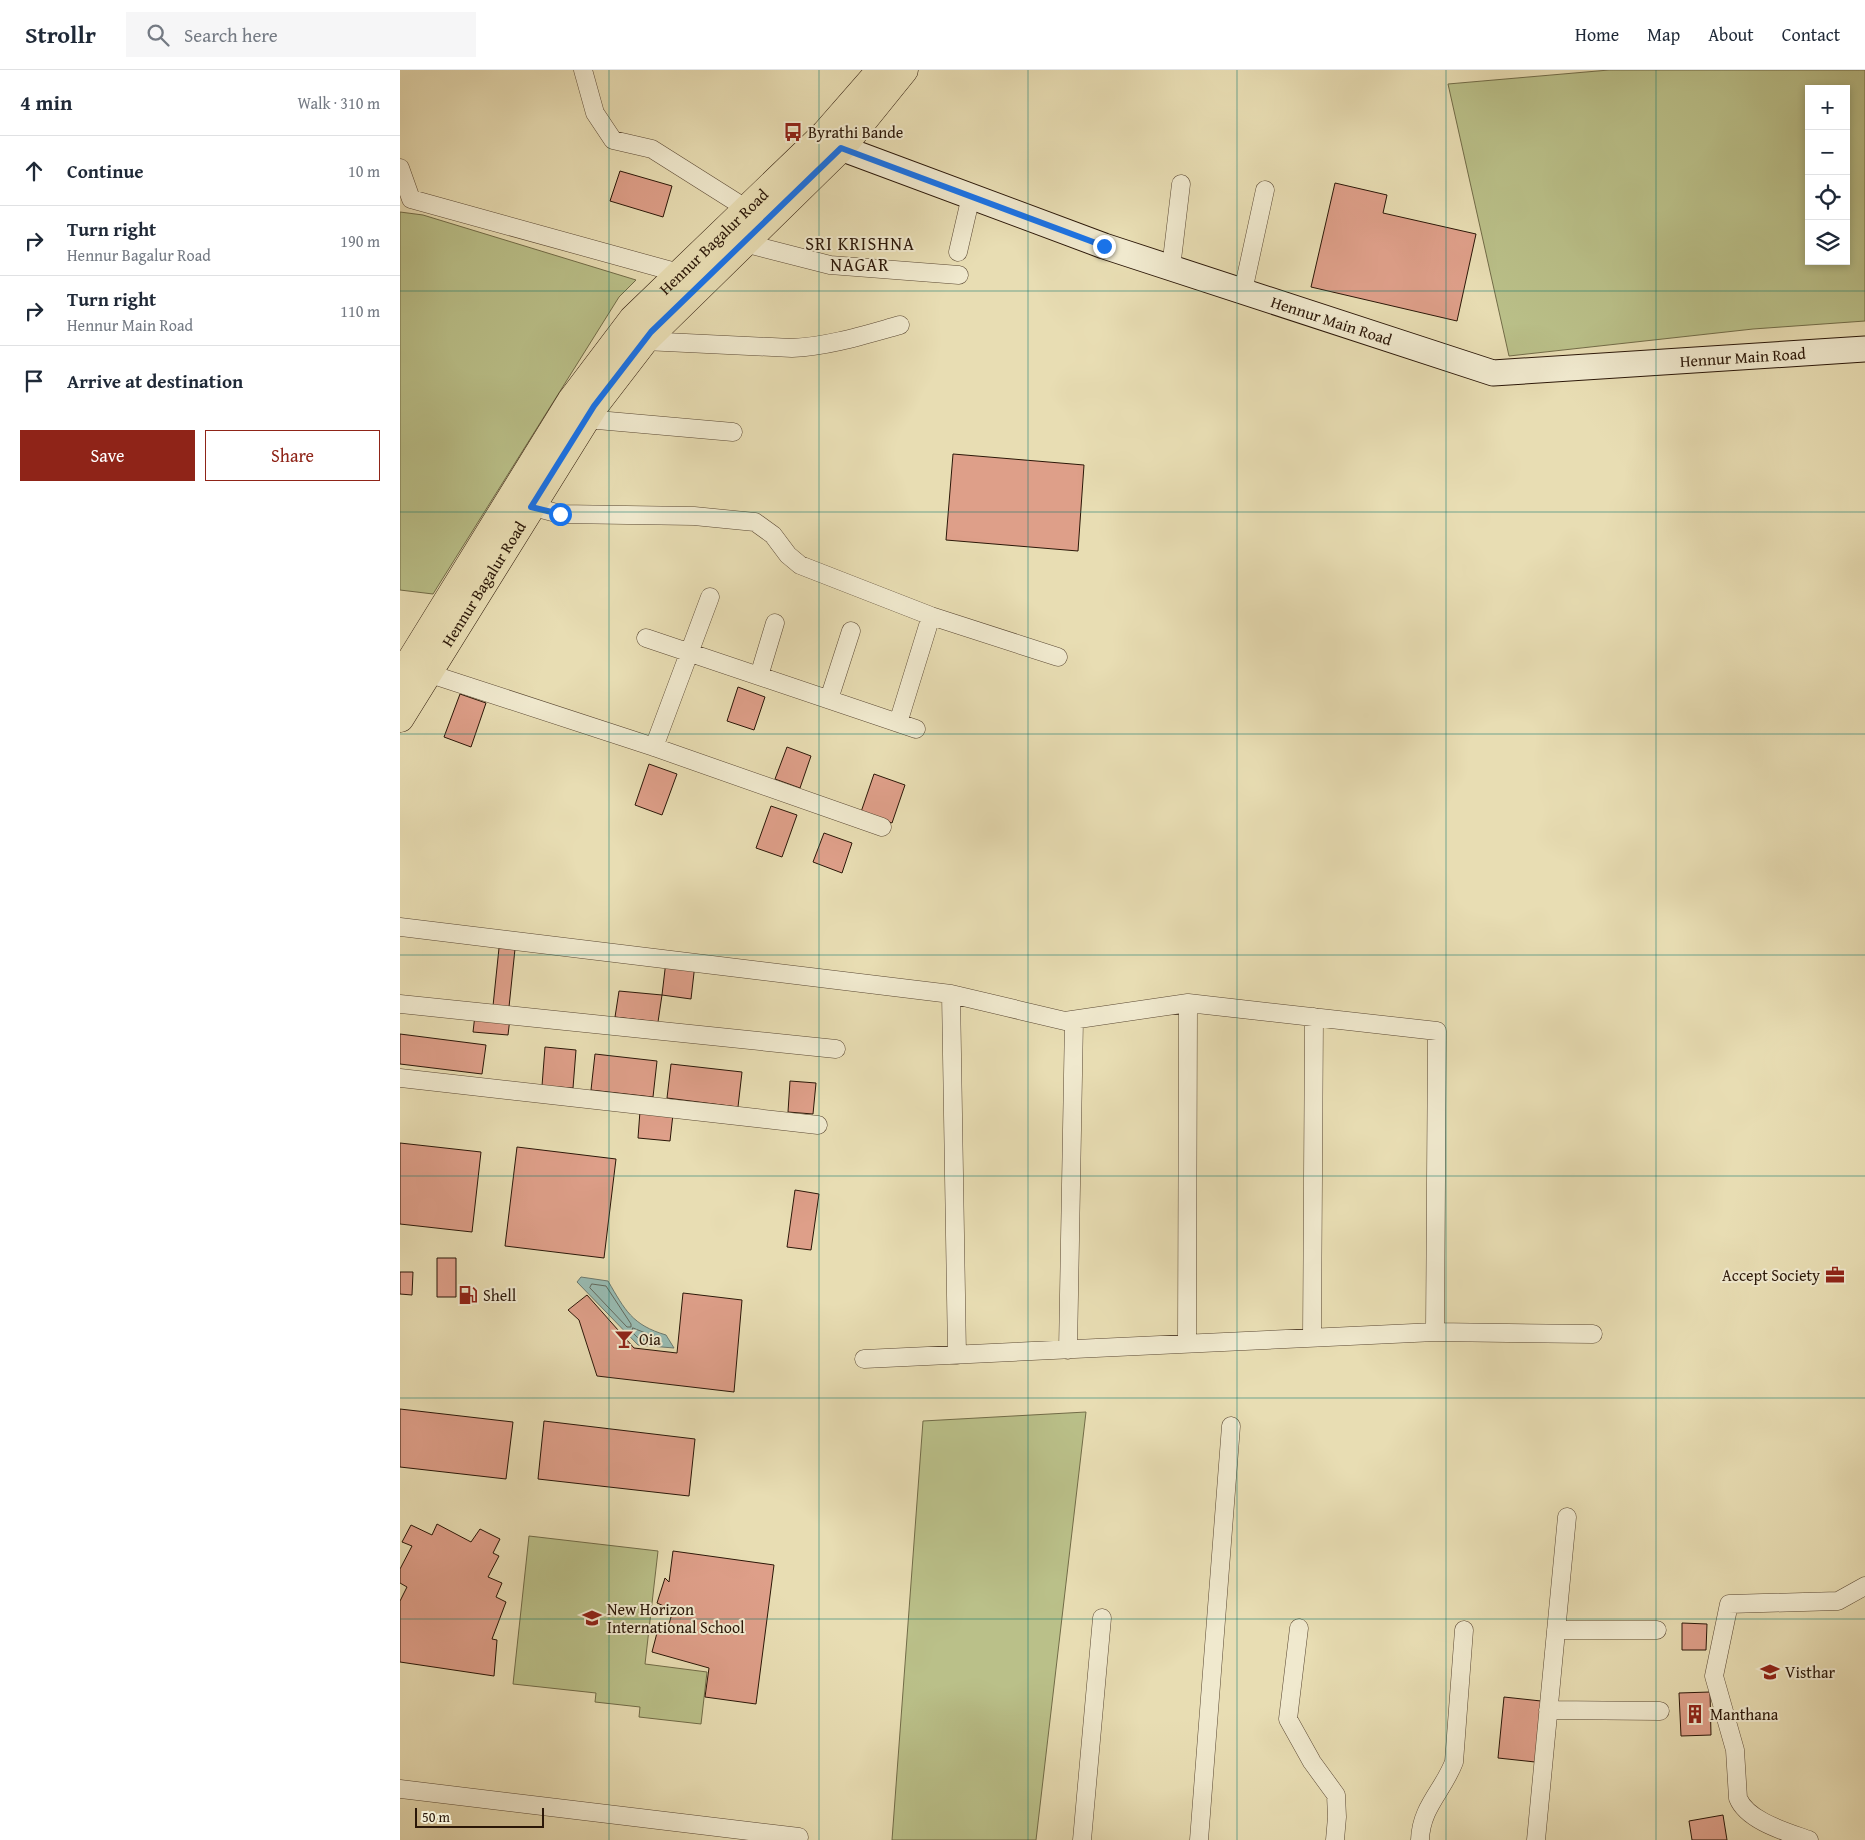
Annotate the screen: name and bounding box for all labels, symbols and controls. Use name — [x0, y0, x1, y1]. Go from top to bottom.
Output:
search box — [126, 12, 476, 57]
text: Strollr — [25, 17, 96, 52]
icon: search — [144, 21, 172, 49]
text: Search here — [184, 21, 278, 49]
text: Home — [1575, 21, 1619, 48]
text: Map — [1647, 21, 1680, 48]
text: About — [1708, 21, 1754, 48]
text: Contact — [1782, 21, 1840, 48]
map controls — [1805, 85, 1850, 265]
button: + — [1805, 85, 1850, 130]
text: 4 min — [20, 87, 72, 118]
text: Walk · 310 m — [297, 91, 380, 115]
place label: Byrathi Bande — [808, 120, 903, 144]
bus stop icon: Byrathi Bande — [782, 121, 804, 143]
button: − — [1805, 130, 1850, 175]
icon: ahead — [20, 157, 48, 185]
text: Continue — [67, 157, 144, 185]
text: 10 m — [348, 159, 380, 183]
button: locate — [1805, 175, 1850, 220]
street label: Hennur Bagalur Road — [653, 183, 774, 300]
text: Turn right — [67, 215, 156, 243]
button: layers — [1805, 220, 1850, 265]
icon: right — [20, 227, 48, 255]
text: 190 m — [340, 229, 380, 253]
district label: SRI KRISHNA NAGAR — [805, 230, 915, 278]
route end — [1093, 235, 1116, 258]
text: Hennur Bagalur Road — [67, 243, 211, 267]
text: Turn right — [67, 285, 156, 313]
street label: Hennur Main Road — [1268, 289, 1396, 351]
icon: right — [20, 297, 48, 325]
text: 110 m — [340, 299, 380, 323]
text: Hennur Main Road — [67, 313, 193, 337]
street label: Hennur Main Road — [1679, 341, 1807, 373]
icon: arrive — [20, 367, 48, 395]
text: Arrive at destination — [67, 367, 243, 395]
button: Save — [20, 430, 195, 481]
button: Share — [205, 430, 380, 481]
route start — [549, 503, 572, 526]
street label: Hennur Bagalur Road — [435, 516, 532, 651]
place label: Accept Society — [1722, 1263, 1820, 1287]
office icon: Accept Society — [1824, 1264, 1846, 1286]
place label: Shell — [483, 1283, 517, 1307]
fuel station icon: Shell — [457, 1284, 479, 1306]
place label: Oia — [639, 1327, 661, 1351]
bar icon: Oia — [613, 1328, 635, 1350]
place label: New Horizon International School — [607, 1597, 745, 1639]
school or university icon: New Horizon International School — [581, 1607, 603, 1629]
place label: Visthar — [1785, 1660, 1836, 1684]
school or university icon: Visthar — [1759, 1661, 1781, 1683]
place label: Manthana — [1710, 1702, 1779, 1726]
building icon: Manthana — [1684, 1703, 1706, 1725]
scale bar — [415, 1805, 544, 1828]
text: 50 m — [422, 1807, 450, 1827]

